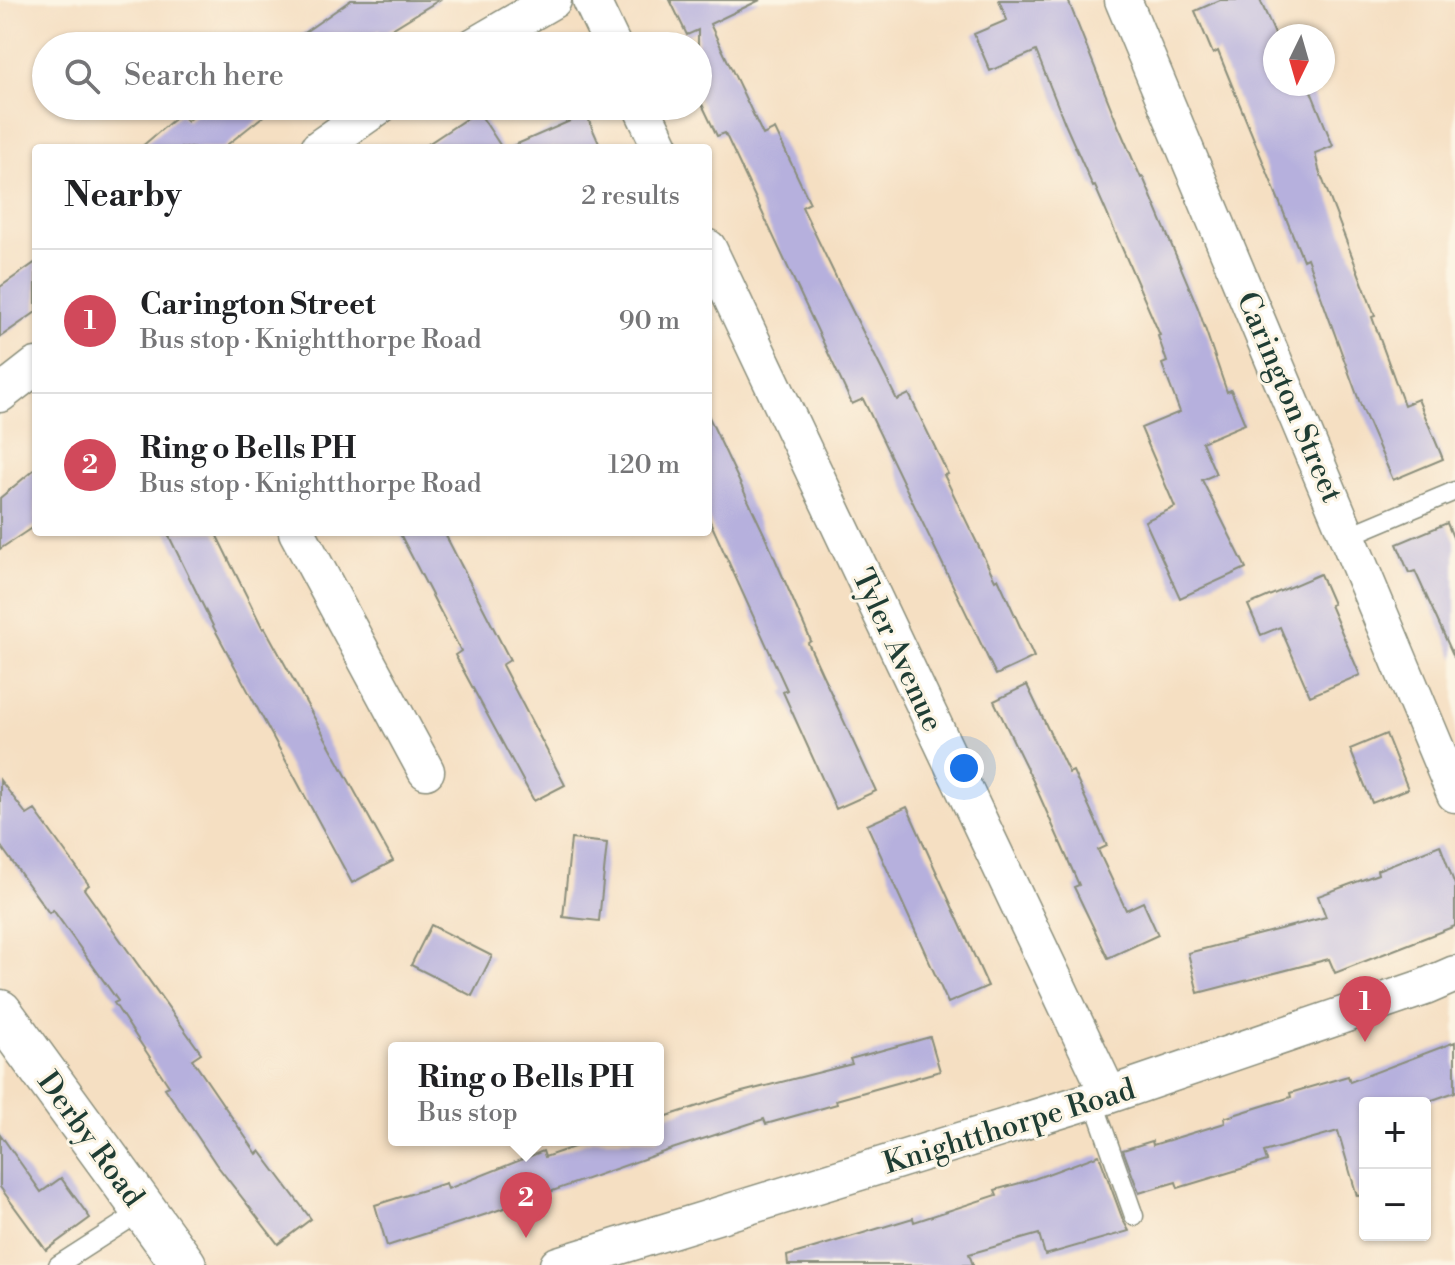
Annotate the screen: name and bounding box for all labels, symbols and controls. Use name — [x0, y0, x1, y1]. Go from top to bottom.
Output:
north arrow — [1263, 24, 1335, 96]
search box — [32, 32, 712, 120]
icon: search — [60, 54, 104, 98]
text: Search here — [124, 57, 284, 95]
text: Nearby — [64, 175, 182, 217]
text: 2 results — [581, 180, 680, 212]
text: Carington Street — [140, 286, 376, 324]
street label: Carington Street — [1228, 286, 1351, 509]
text: 1 — [84, 305, 96, 337]
text: 90 m — [619, 305, 680, 337]
text: Bus stop · Knightthorpe Road — [140, 324, 482, 356]
text: Ring o Bells PH — [140, 430, 356, 468]
text: 2 — [82, 449, 98, 481]
text: 120 m — [608, 449, 680, 481]
text: Bus stop · Knightthorpe Road — [140, 468, 482, 500]
street label: Tyler Avenue — [843, 563, 951, 738]
your location — [944, 748, 984, 788]
pin: 1 — [1339, 976, 1391, 1042]
popup — [388, 1042, 664, 1146]
text: Ring o Bells PH — [418, 1059, 634, 1097]
street label: Derby Road — [28, 1064, 152, 1215]
street label: Knightthorpe Road — [879, 1071, 1140, 1183]
text: Bus stop — [418, 1097, 518, 1129]
map controls — [1359, 1097, 1431, 1241]
button: + — [1359, 1097, 1431, 1169]
button: − — [1359, 1169, 1431, 1241]
pin: 2 — [500, 1172, 552, 1238]

